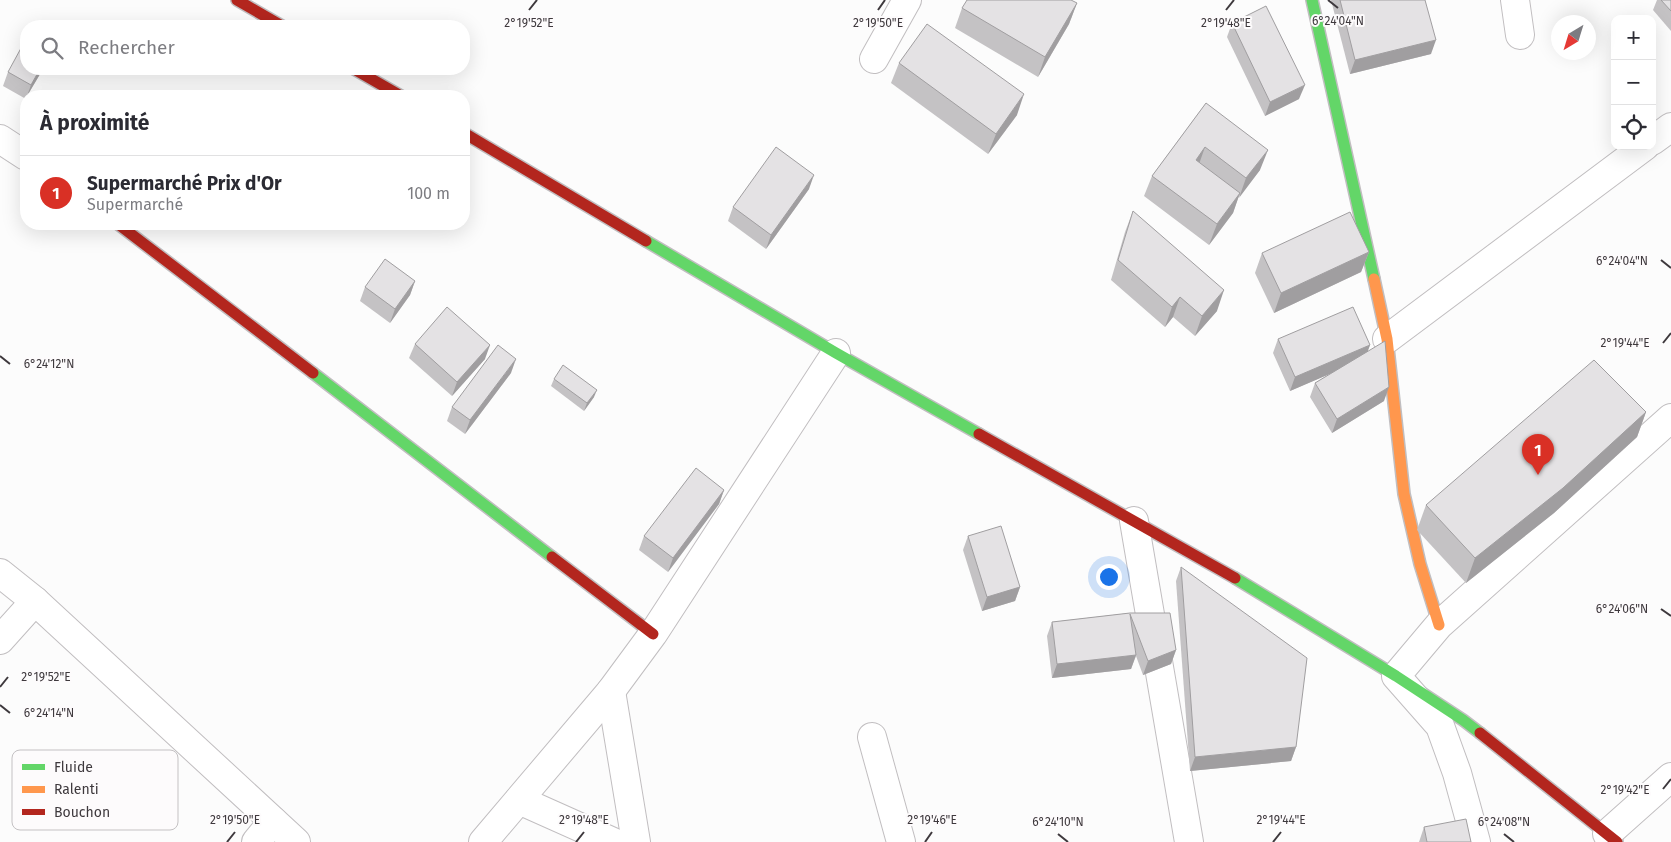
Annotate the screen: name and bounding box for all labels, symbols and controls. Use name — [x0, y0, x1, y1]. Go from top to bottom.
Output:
text: 6°24'04"N — [1312, 14, 1364, 28]
north arrow — [1551, 15, 1596, 60]
map controls — [1611, 15, 1656, 150]
button: + — [1611, 15, 1656, 60]
text: 2°19'52"E — [504, 16, 554, 30]
text: 2°19'50"E — [853, 16, 903, 30]
text: 2°19'48"E — [1201, 16, 1251, 30]
search box — [20, 20, 470, 75]
icon: search — [38, 34, 66, 62]
text: Rechercher — [78, 36, 175, 59]
button: − — [1611, 60, 1656, 105]
button: locate — [1611, 105, 1656, 150]
text: À proximité — [40, 110, 149, 136]
text: Supermarché Prix d'Or — [87, 172, 282, 195]
text: 1 — [52, 184, 60, 203]
text: 100 m — [407, 184, 450, 203]
text: Supermarché — [87, 195, 183, 214]
text: 6°24'04"N — [1596, 254, 1648, 268]
text: 2°19'44"E — [1600, 336, 1650, 350]
text: 6°24'12"N — [24, 357, 74, 371]
pin: 1 — [1522, 434, 1554, 475]
your location — [1096, 564, 1122, 590]
text: 6°24'06"N — [1596, 602, 1648, 616]
text: 2°19'52"E — [21, 670, 71, 684]
text: 6°24'14"N — [24, 706, 74, 720]
legend — [12, 750, 178, 830]
text: Fluide — [54, 759, 93, 776]
text: Ralenti — [54, 781, 99, 798]
text: 2°19'42"E — [1600, 783, 1650, 797]
text: Bouchon — [54, 804, 110, 821]
text: 2°19'50"E — [210, 813, 260, 827]
text: 2°19'48"E — [559, 813, 609, 827]
text: 2°19'46"E — [907, 813, 957, 827]
text: 2°19'44"E — [1256, 813, 1306, 827]
text: 6°24'10"N — [1032, 815, 1084, 829]
text: 6°24'08"N — [1478, 815, 1530, 829]

